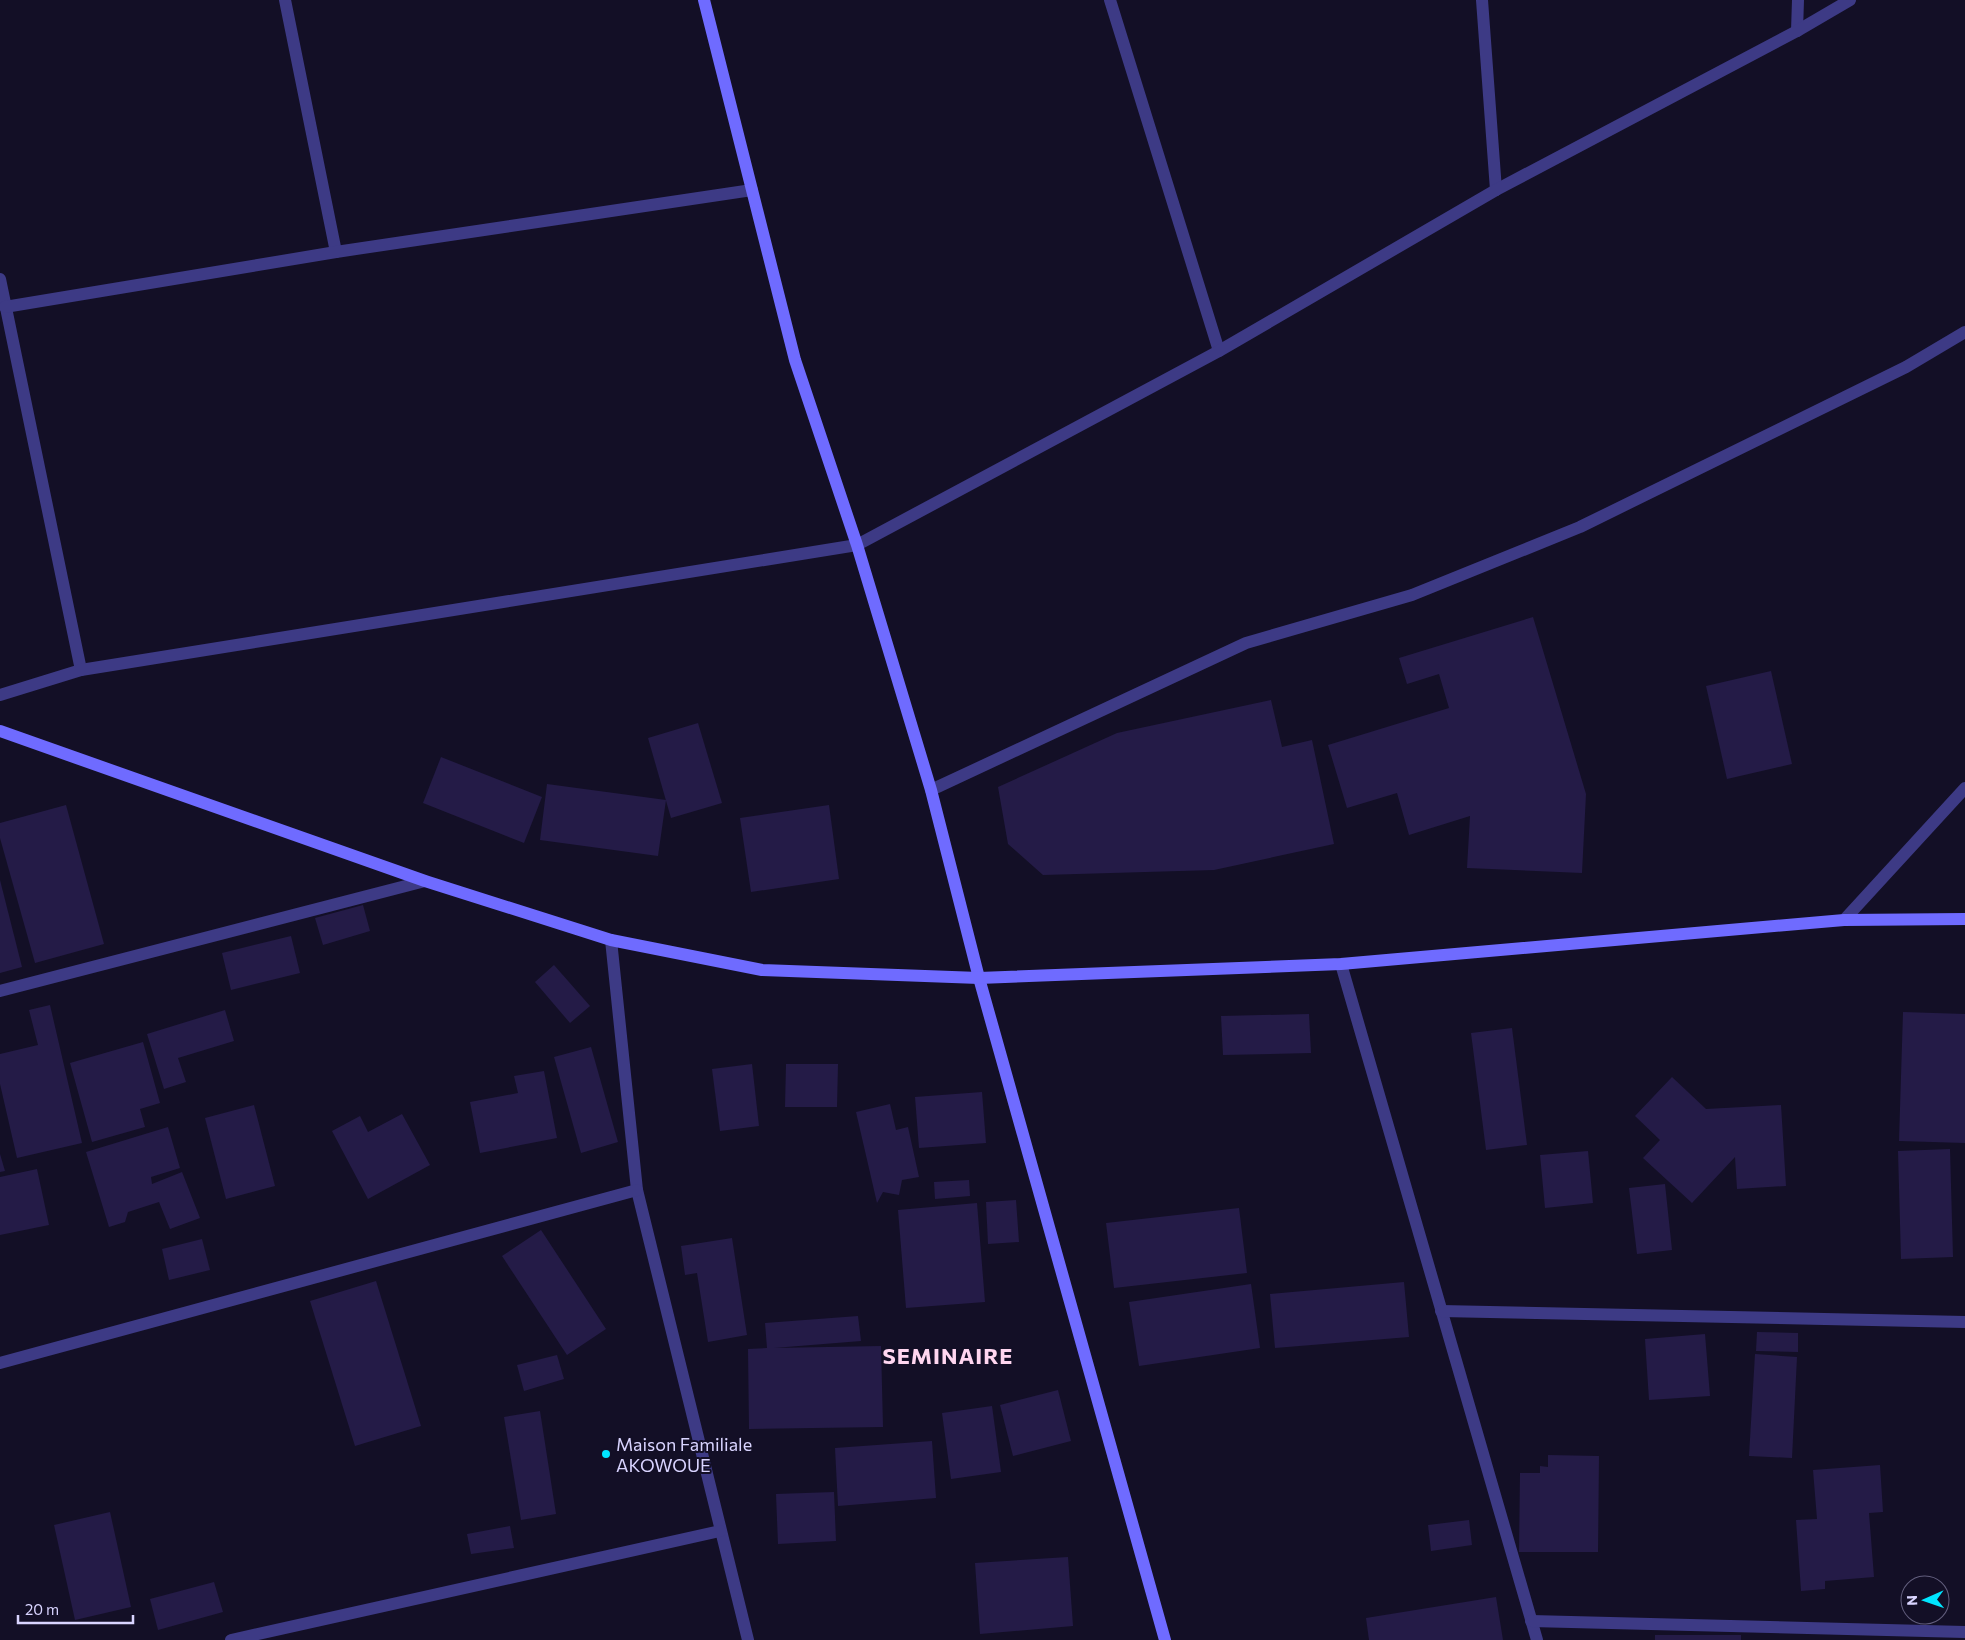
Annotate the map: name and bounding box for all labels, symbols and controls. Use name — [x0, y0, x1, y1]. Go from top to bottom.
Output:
district label: SEMINAIRE — [882, 1342, 1014, 1369]
place label: Maison Familiale AKOWOUE — [616, 1433, 752, 1476]
marker: Maison Familiale AKOWOUE — [600, 1448, 612, 1460]
north arrow — [1900, 1575, 1950, 1625]
scale bar — [18, 1592, 132, 1624]
text: N — [1903, 1595, 1920, 1606]
text: 20 m — [25, 1600, 59, 1618]

